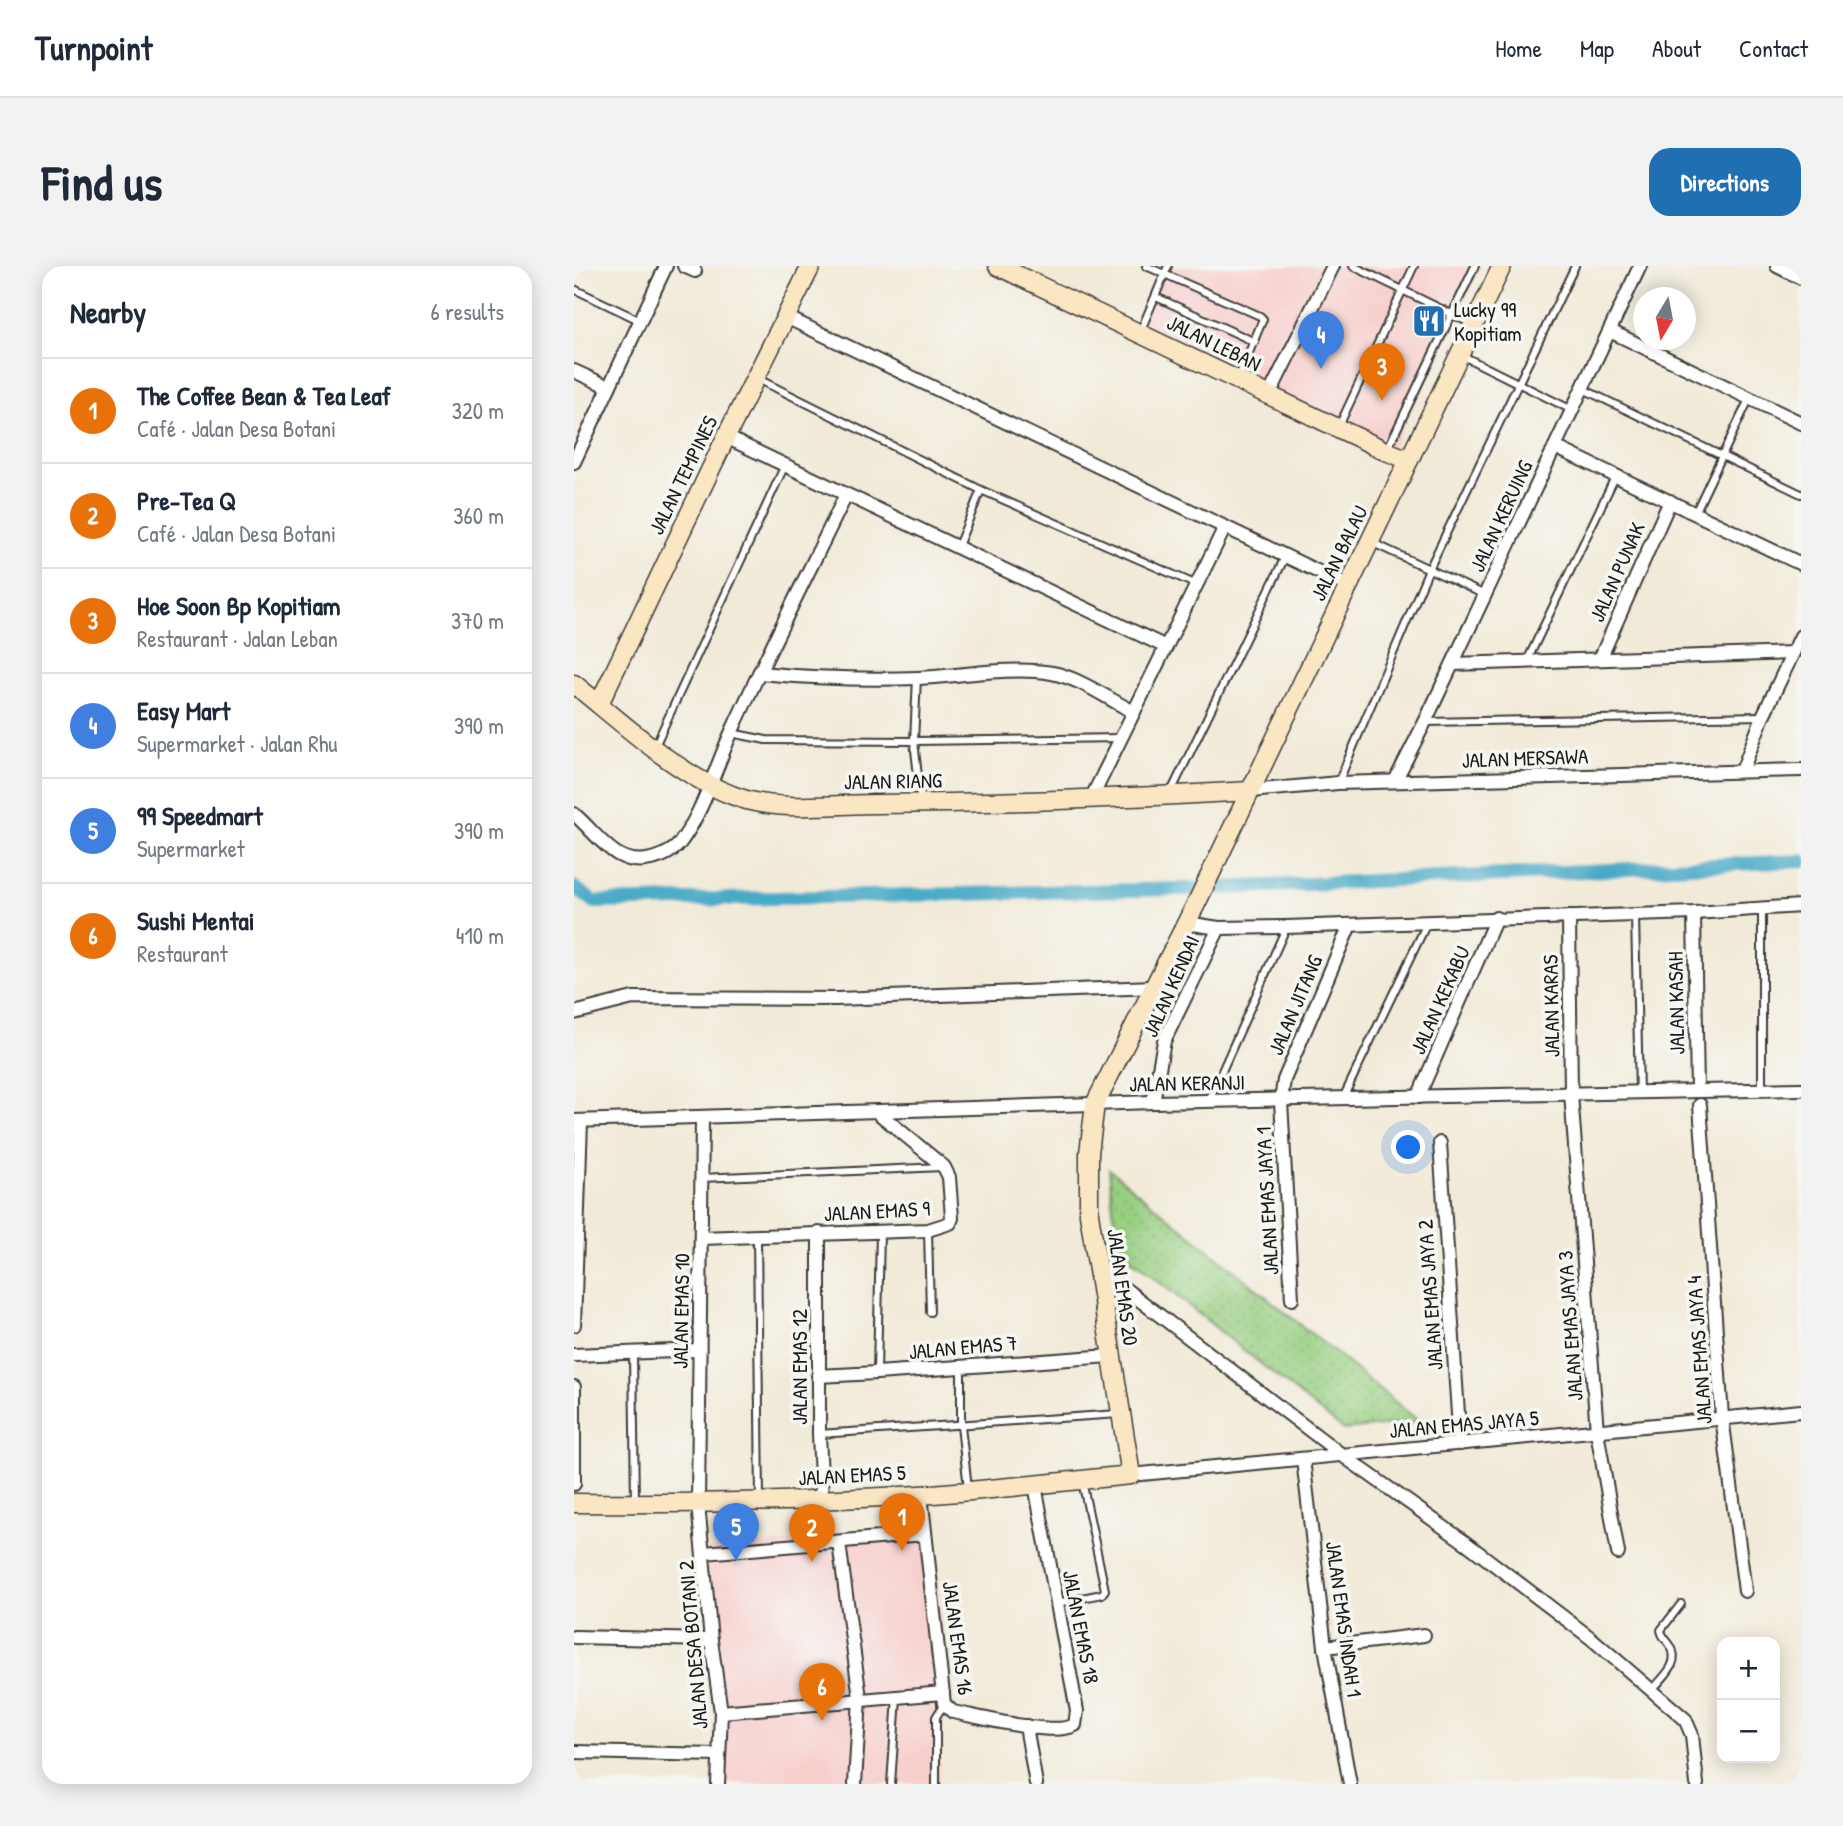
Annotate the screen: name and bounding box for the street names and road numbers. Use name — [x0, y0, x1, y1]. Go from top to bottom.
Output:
street label: JALAN LEBAN — [1162, 308, 1266, 378]
street label: JALAN TEMPINES — [642, 410, 724, 539]
street label: JALAN KERUING — [1463, 456, 1539, 576]
street label: JALAN BALAU — [1303, 501, 1375, 605]
street label: JALAN PUNAK — [1582, 518, 1652, 626]
street label: JALAN MERSAWA — [1461, 741, 1589, 775]
street label: JALAN RIANG — [844, 766, 942, 796]
street label: JALAN KENDAI — [1136, 930, 1206, 1042]
street label: JALAN KEKABU — [1403, 941, 1477, 1059]
street label: JALAN JITANG — [1261, 950, 1329, 1060]
street label: JALAN KASAH — [1661, 951, 1691, 1055]
street label: JALAN KARAS — [1536, 954, 1566, 1058]
street label: JALAN KERANJI — [1129, 1067, 1245, 1099]
street label: JALAN EMAS JAYA 1 — [1249, 1126, 1285, 1276]
street label: JALAN EMAS 9 — [823, 1194, 931, 1228]
street label: JALAN EMAS JAYA 2 — [1410, 1219, 1450, 1371]
street label: JALAN EMAS 20 — [1100, 1227, 1146, 1347]
street label: JALAN EMAS JAYA 3 — [1550, 1250, 1590, 1402]
street label: JALAN EMAS 10 — [665, 1253, 697, 1369]
street label: JALAN EMAS JAYA 4 — [1679, 1275, 1719, 1425]
street label: JALAN EMAS 12 — [785, 1309, 814, 1425]
street label: JALAN EMAS 7 — [907, 1328, 1019, 1366]
street label: JALAN EMAS JAYA 5 — [1388, 1403, 1540, 1445]
street label: JALAN EMAS 5 — [798, 1458, 907, 1492]
street label: JALAN EMAS INDAH 1 — [1319, 1539, 1369, 1699]
street label: JALAN DESA BOTANI 2 — [671, 1559, 715, 1731]
street label: JALAN EMAS 18 — [1056, 1568, 1106, 1686]
street label: JALAN EMAS 16 — [936, 1579, 980, 1697]

